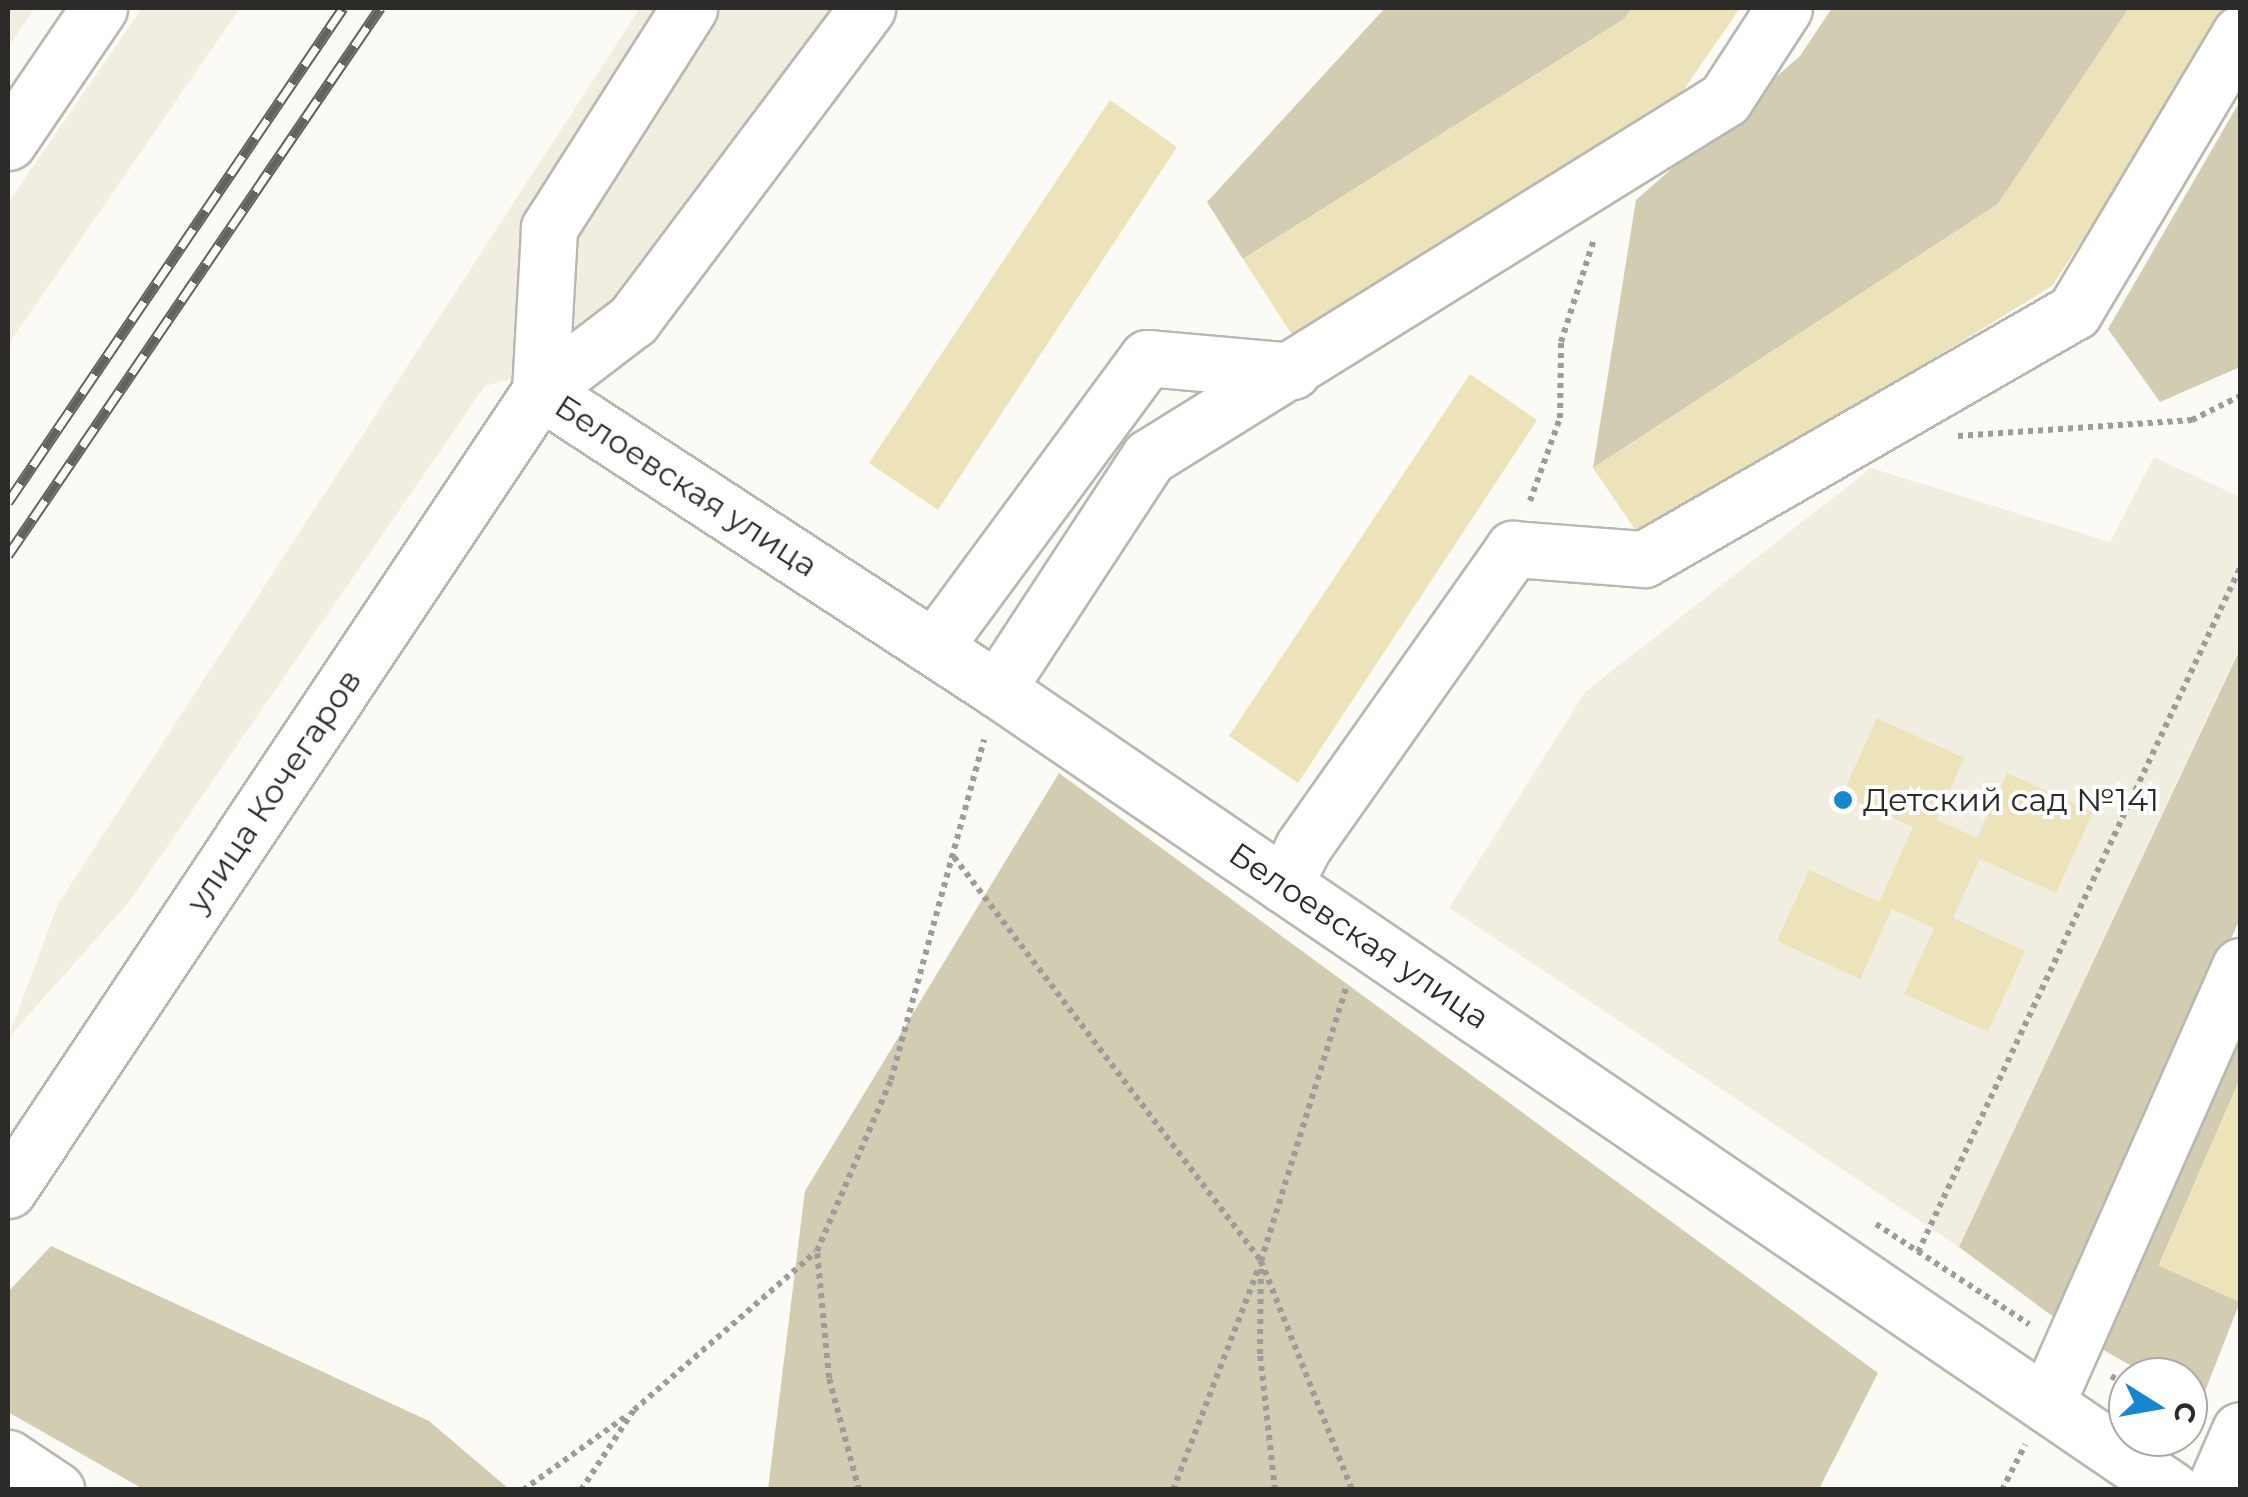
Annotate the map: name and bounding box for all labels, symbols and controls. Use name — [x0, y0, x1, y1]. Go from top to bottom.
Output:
street label: Белоевская улица — [548, 387, 824, 585]
street label: улица Кочегаров — [178, 662, 370, 920]
place label: Детский сад №141 — [1863, 781, 2159, 819]
marker: Детский сад №141 — [1832, 789, 1854, 811]
street label: Белоевская улица — [1222, 835, 1496, 1037]
north arrow — [2108, 1357, 2208, 1457]
text: С — [2167, 1399, 2204, 1426]

